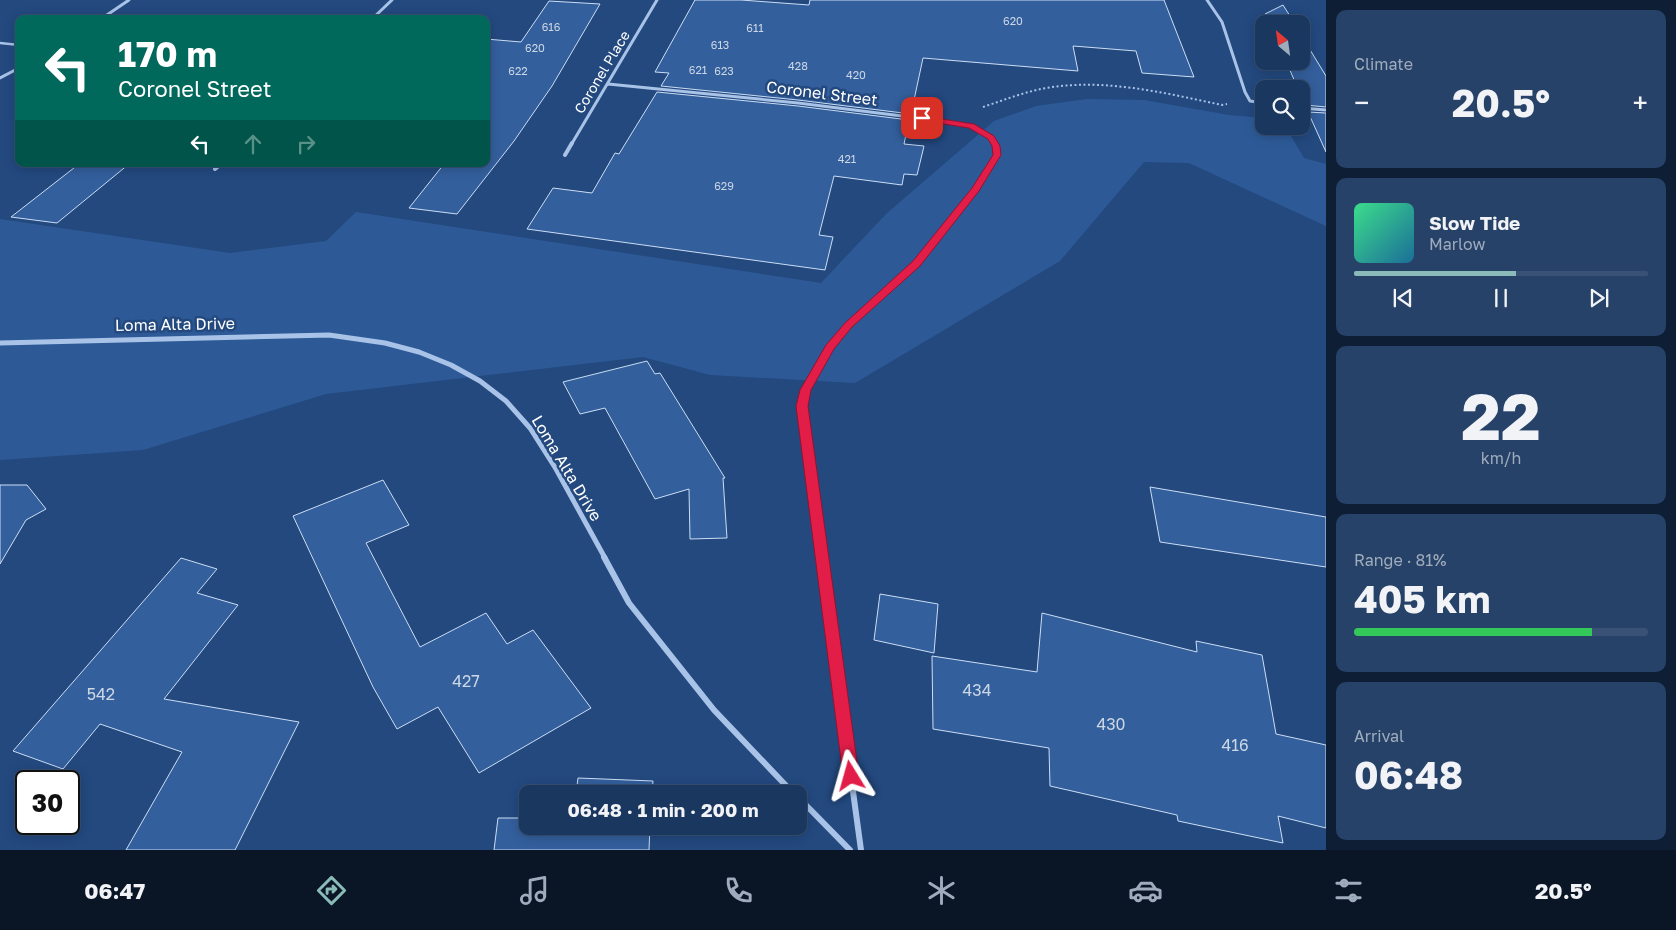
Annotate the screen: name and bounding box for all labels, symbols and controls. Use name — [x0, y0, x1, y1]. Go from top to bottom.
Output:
house number: 620 — [1003, 14, 1023, 27]
north arrow — [1255, 15, 1310, 70]
map controls — [1255, 15, 1310, 135]
house number: 616 — [542, 20, 561, 33]
house number: 611 — [746, 21, 764, 34]
street label: Coronel Place — [570, 27, 633, 116]
text: 170 m — [118, 33, 217, 75]
icon: left — [35, 35, 100, 100]
house number: 613 — [711, 38, 729, 51]
house number: 620 — [525, 41, 545, 54]
text: Climate — [1354, 54, 1413, 74]
house number: 428 — [788, 59, 808, 72]
house number: 621 — [689, 63, 707, 76]
house number: 622 — [508, 64, 528, 77]
house number: 623 — [714, 64, 734, 77]
house number: 420 — [846, 68, 866, 81]
text: Coronel Street — [118, 75, 272, 102]
street label: Coronel Street — [765, 76, 879, 110]
button: search — [1255, 80, 1310, 135]
text: 20.5° — [1452, 80, 1550, 125]
text: − — [1354, 86, 1369, 119]
text: + — [1633, 86, 1648, 119]
pin — [901, 97, 943, 139]
icon: arrive — [908, 104, 936, 132]
icon: left — [186, 130, 214, 158]
icon: ahead — [239, 130, 267, 158]
icon: right — [292, 130, 320, 158]
house number: 421 — [838, 152, 856, 165]
house number: 629 — [714, 179, 734, 192]
text: Slow Tide — [1429, 211, 1520, 234]
text: Marlow — [1429, 234, 1485, 254]
icon: previous — [1389, 284, 1417, 312]
icon: pause — [1487, 284, 1515, 312]
icon: next — [1585, 284, 1613, 312]
street label: Loma Alta Drive — [115, 313, 235, 335]
text: 22 — [1461, 376, 1541, 454]
street label: Loma Alta Drive — [528, 411, 606, 525]
text: km/h — [1481, 448, 1521, 468]
text: Range · 81% — [1354, 550, 1446, 570]
text: 405 km — [1354, 576, 1490, 621]
house number: 427 — [452, 671, 480, 691]
house number: 434 — [963, 680, 991, 700]
house number: 542 — [87, 684, 115, 704]
house number: 430 — [1096, 714, 1126, 734]
text: Arrival — [1354, 726, 1404, 746]
house number: 416 — [1221, 735, 1249, 755]
position arrow — [824, 749, 876, 801]
text: 06:48 — [1354, 752, 1463, 797]
speed limit sign: 30 — [15, 770, 80, 835]
text: 06:48 · 1 min · 200 m — [567, 798, 759, 821]
icon: directions — [314, 873, 349, 908]
icon: music — [517, 873, 552, 908]
icon: phone — [721, 873, 756, 908]
icon: climate — [924, 873, 959, 908]
icon: car — [1128, 873, 1163, 908]
icon: filters — [1331, 873, 1366, 908]
text: 06:47 — [84, 877, 145, 904]
text: 20.5° — [1535, 877, 1592, 904]

